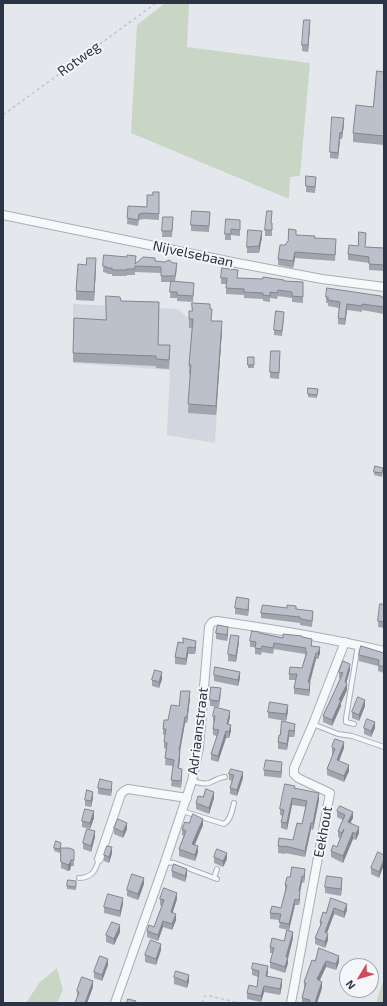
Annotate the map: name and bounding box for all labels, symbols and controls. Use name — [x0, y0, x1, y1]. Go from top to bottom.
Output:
street label: Rotweg — [54, 38, 104, 80]
street label: Nijvelsebaan — [151, 237, 235, 271]
street label: Adriaanstraat — [184, 686, 212, 776]
street label: Eekhout — [310, 805, 336, 859]
north arrow — [339, 958, 379, 998]
text: N — [342, 978, 358, 992]

